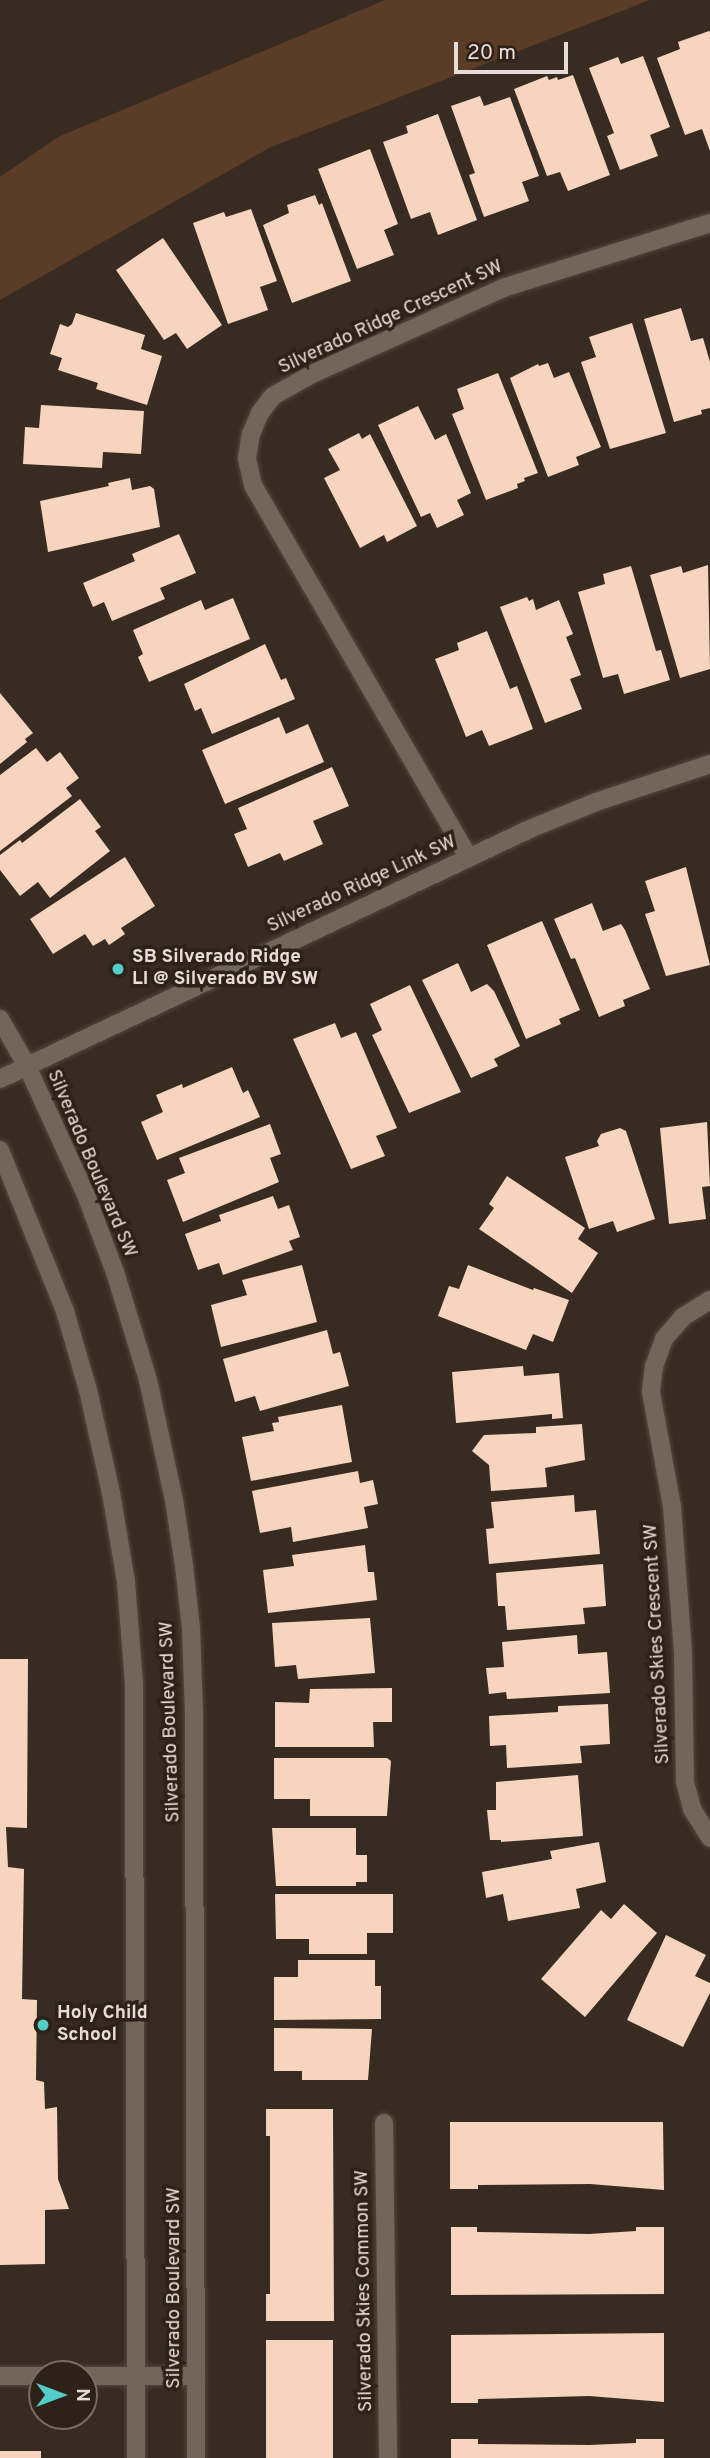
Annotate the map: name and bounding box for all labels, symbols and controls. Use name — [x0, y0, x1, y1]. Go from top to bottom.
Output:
scale bar — [458, 28, 572, 72]
text: 20 m — [467, 40, 516, 67]
street label: Silverado Ridge Crescent SW — [275, 256, 507, 380]
street label: Silverado Ridge Link SW — [264, 831, 460, 939]
place label: SB Silverado Ridge LI @ Silverado BV SW — [132, 947, 319, 991]
marker: SB Silverado Ridge LI @ Silverado BV SW — [110, 961, 126, 977]
street label: Silverado Boulevard SW — [41, 1067, 141, 1261]
street label: Silverado Skies Crescent SW — [640, 1523, 676, 1765]
street label: Silverado Boulevard SW — [156, 1621, 186, 1823]
place label: Holy Child School — [57, 2003, 148, 2047]
marker: Holy Child School — [35, 2017, 51, 2033]
street label: Silverado Skies Common SW — [351, 2170, 379, 2412]
street label: Silverado Boulevard SW — [164, 2187, 186, 2389]
north arrow — [28, 2360, 98, 2430]
text: N — [70, 2388, 94, 2402]

